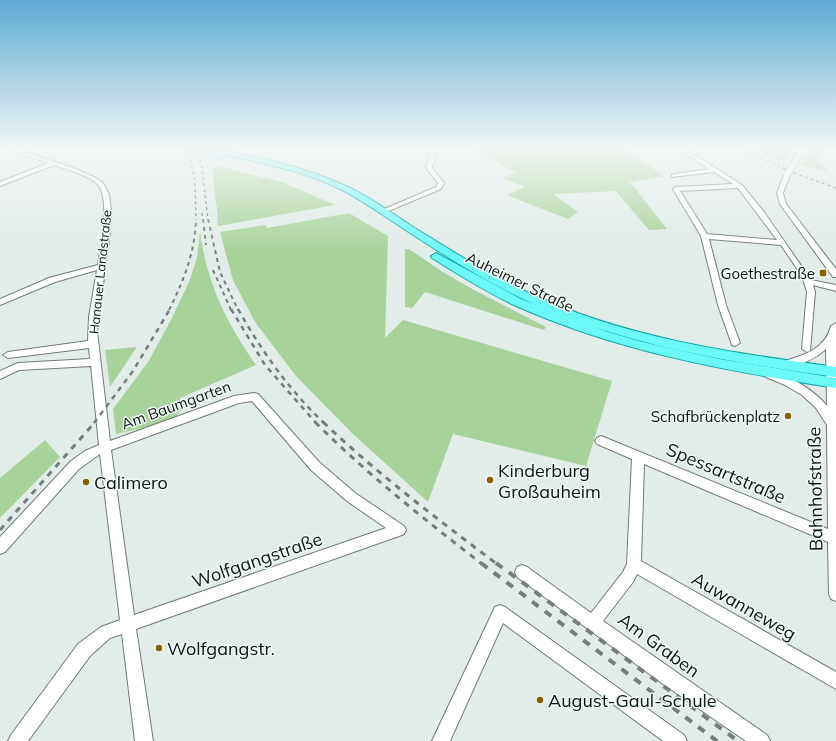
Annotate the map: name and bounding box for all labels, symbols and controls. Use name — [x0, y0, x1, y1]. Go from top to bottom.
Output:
street label: Hanauer Landstraße — [86, 209, 114, 335]
street label: Auheimer Straße — [463, 248, 577, 316]
place label: Goethestraße — [720, 264, 815, 283]
marker: Goethestraße — [818, 268, 828, 278]
street label: Am Baumgarten — [119, 376, 233, 434]
place label: Schafbrückenplatz — [651, 407, 780, 426]
marker: Schafbrückenplatz — [783, 411, 793, 421]
street label: Bahnhofstraße — [802, 427, 828, 551]
street label: Spessartstraße — [663, 438, 789, 508]
place label: Kinderburg Großauheim — [498, 459, 601, 503]
place label: Calimero — [94, 471, 168, 494]
marker: Kinderburg Großauheim — [485, 475, 495, 485]
marker: Calimero — [81, 477, 91, 487]
street label: Wolfgangstraße — [189, 527, 325, 593]
street label: Auwanneweg — [688, 567, 800, 645]
street label: Am Graben — [614, 608, 704, 682]
place label: Wolfgangstr. — [167, 637, 275, 660]
marker: Wolfgangstr. — [154, 643, 164, 653]
place label: August-Gaul-Schule — [548, 689, 717, 712]
marker: August-Gaul-Schule — [535, 695, 545, 705]

